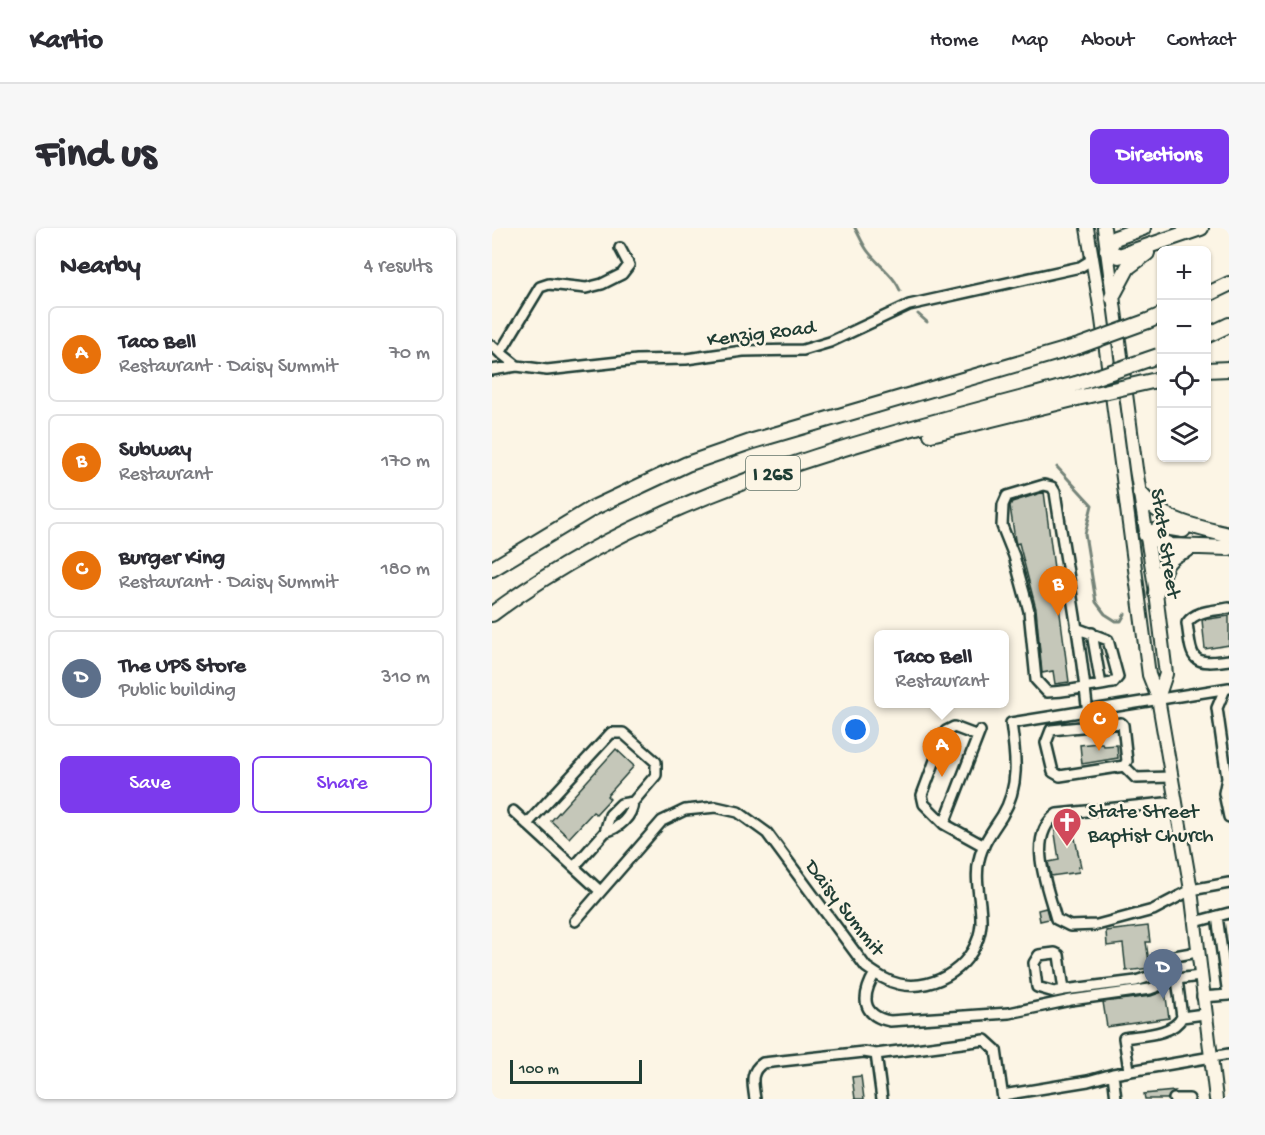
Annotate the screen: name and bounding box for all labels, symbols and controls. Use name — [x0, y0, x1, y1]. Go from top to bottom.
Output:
text: Kartio — [30, 25, 103, 58]
text: Home — [930, 29, 978, 54]
text: Map — [1011, 29, 1048, 54]
text: About — [1081, 29, 1134, 54]
text: Contact — [1167, 29, 1235, 54]
button: Directions — [1090, 129, 1229, 184]
text: Find us — [36, 132, 156, 181]
map controls — [1157, 246, 1211, 462]
button: + — [1157, 246, 1211, 300]
text: Nearby — [60, 252, 141, 283]
text: 4 results — [364, 256, 432, 279]
button: − — [1157, 300, 1211, 354]
street label: Kenzig Road — [706, 316, 819, 355]
text: Taco Bell — [119, 330, 196, 356]
text: A — [76, 343, 87, 366]
text: 70 m — [389, 343, 430, 366]
button: locate — [1157, 354, 1211, 408]
text: Restaurant · Daisy Summit — [119, 356, 337, 379]
button: layers — [1157, 408, 1211, 462]
text: Subway — [119, 438, 191, 464]
text: B — [76, 451, 87, 474]
text: 170 m — [381, 451, 430, 474]
road number: I 265 — [746, 456, 800, 490]
text: Restaurant — [119, 464, 212, 487]
street label: State Street — [1143, 487, 1185, 602]
text: Burger King — [119, 546, 225, 572]
text: C — [76, 559, 87, 582]
text: 180 m — [381, 559, 430, 582]
pin: B — [1038, 566, 1078, 616]
text: Restaurant · Daisy Summit — [119, 572, 337, 595]
popup — [874, 630, 1009, 708]
text: Taco Bell — [895, 645, 972, 671]
text: The UPS Store — [119, 654, 246, 680]
text: D — [75, 667, 88, 690]
text: 310 m — [381, 667, 430, 690]
text: Restaurant — [895, 671, 988, 694]
text: Public building — [119, 680, 236, 703]
pin: C — [1080, 702, 1118, 751]
your location — [841, 715, 870, 744]
pin: A — [922, 728, 962, 777]
button: Save — [60, 756, 240, 813]
button: Share — [252, 756, 432, 813]
place label: State Street Baptist Church — [1087, 801, 1214, 850]
church icon: State Street Baptist Church — [1051, 806, 1083, 848]
street label: Daisy Summit — [797, 854, 890, 964]
pin: D — [1144, 950, 1182, 999]
scale bar — [510, 1057, 642, 1084]
text: 100 m — [519, 1061, 559, 1080]

